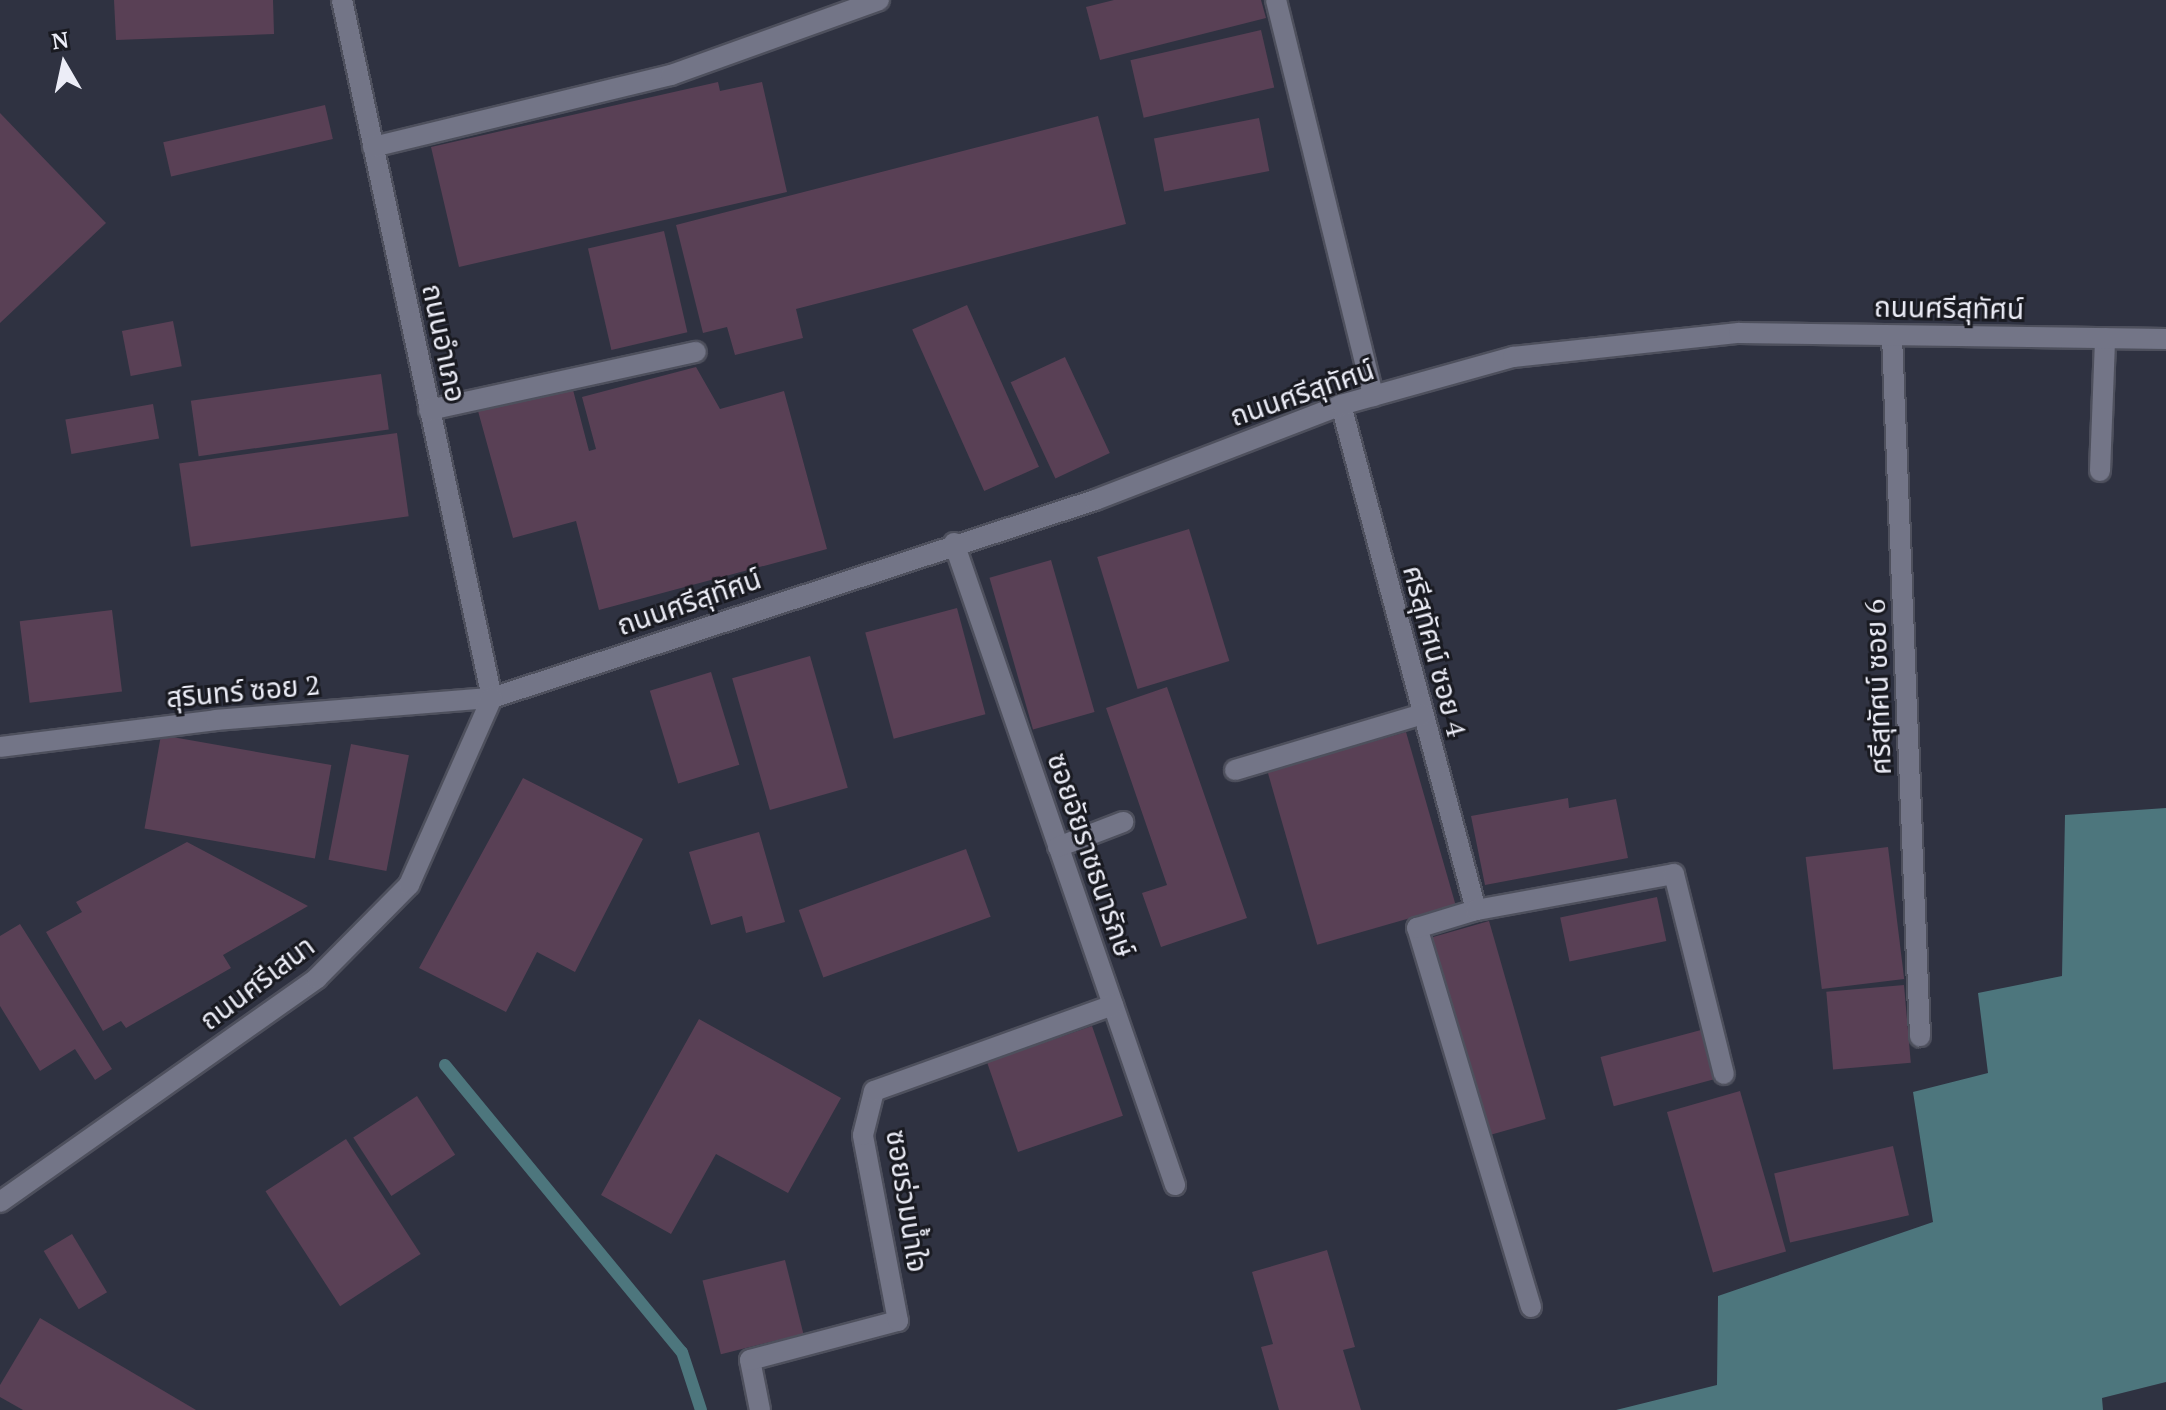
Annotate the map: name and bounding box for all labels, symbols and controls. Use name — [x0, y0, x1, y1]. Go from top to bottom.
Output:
north arrow — [24, 24, 104, 104]
text: N — [50, 24, 71, 55]
street label: ถนนอำเภอ — [415, 281, 473, 405]
street label: ถนนศรีสุทัศน์ — [1874, 290, 2024, 326]
street label: ถนนศรีสุทัศน์ — [1225, 353, 1379, 433]
street label: ถนนศรีสุทัศน์ — [612, 562, 766, 642]
street label: ศรีสุทัศน์ ซอย 4 — [1396, 562, 1474, 740]
street label: ศรีสุทัศน์ ซอย 6 — [1858, 599, 1898, 775]
street label: สุรินทร์ ซอย 2 — [165, 668, 321, 714]
street label: ซอยอัยราชธนารักษ์ — [1040, 749, 1142, 961]
street label: ถนนศรีเสนา — [193, 929, 321, 1037]
street label: ซอยร่วมน้ำใจ — [879, 1127, 935, 1275]

